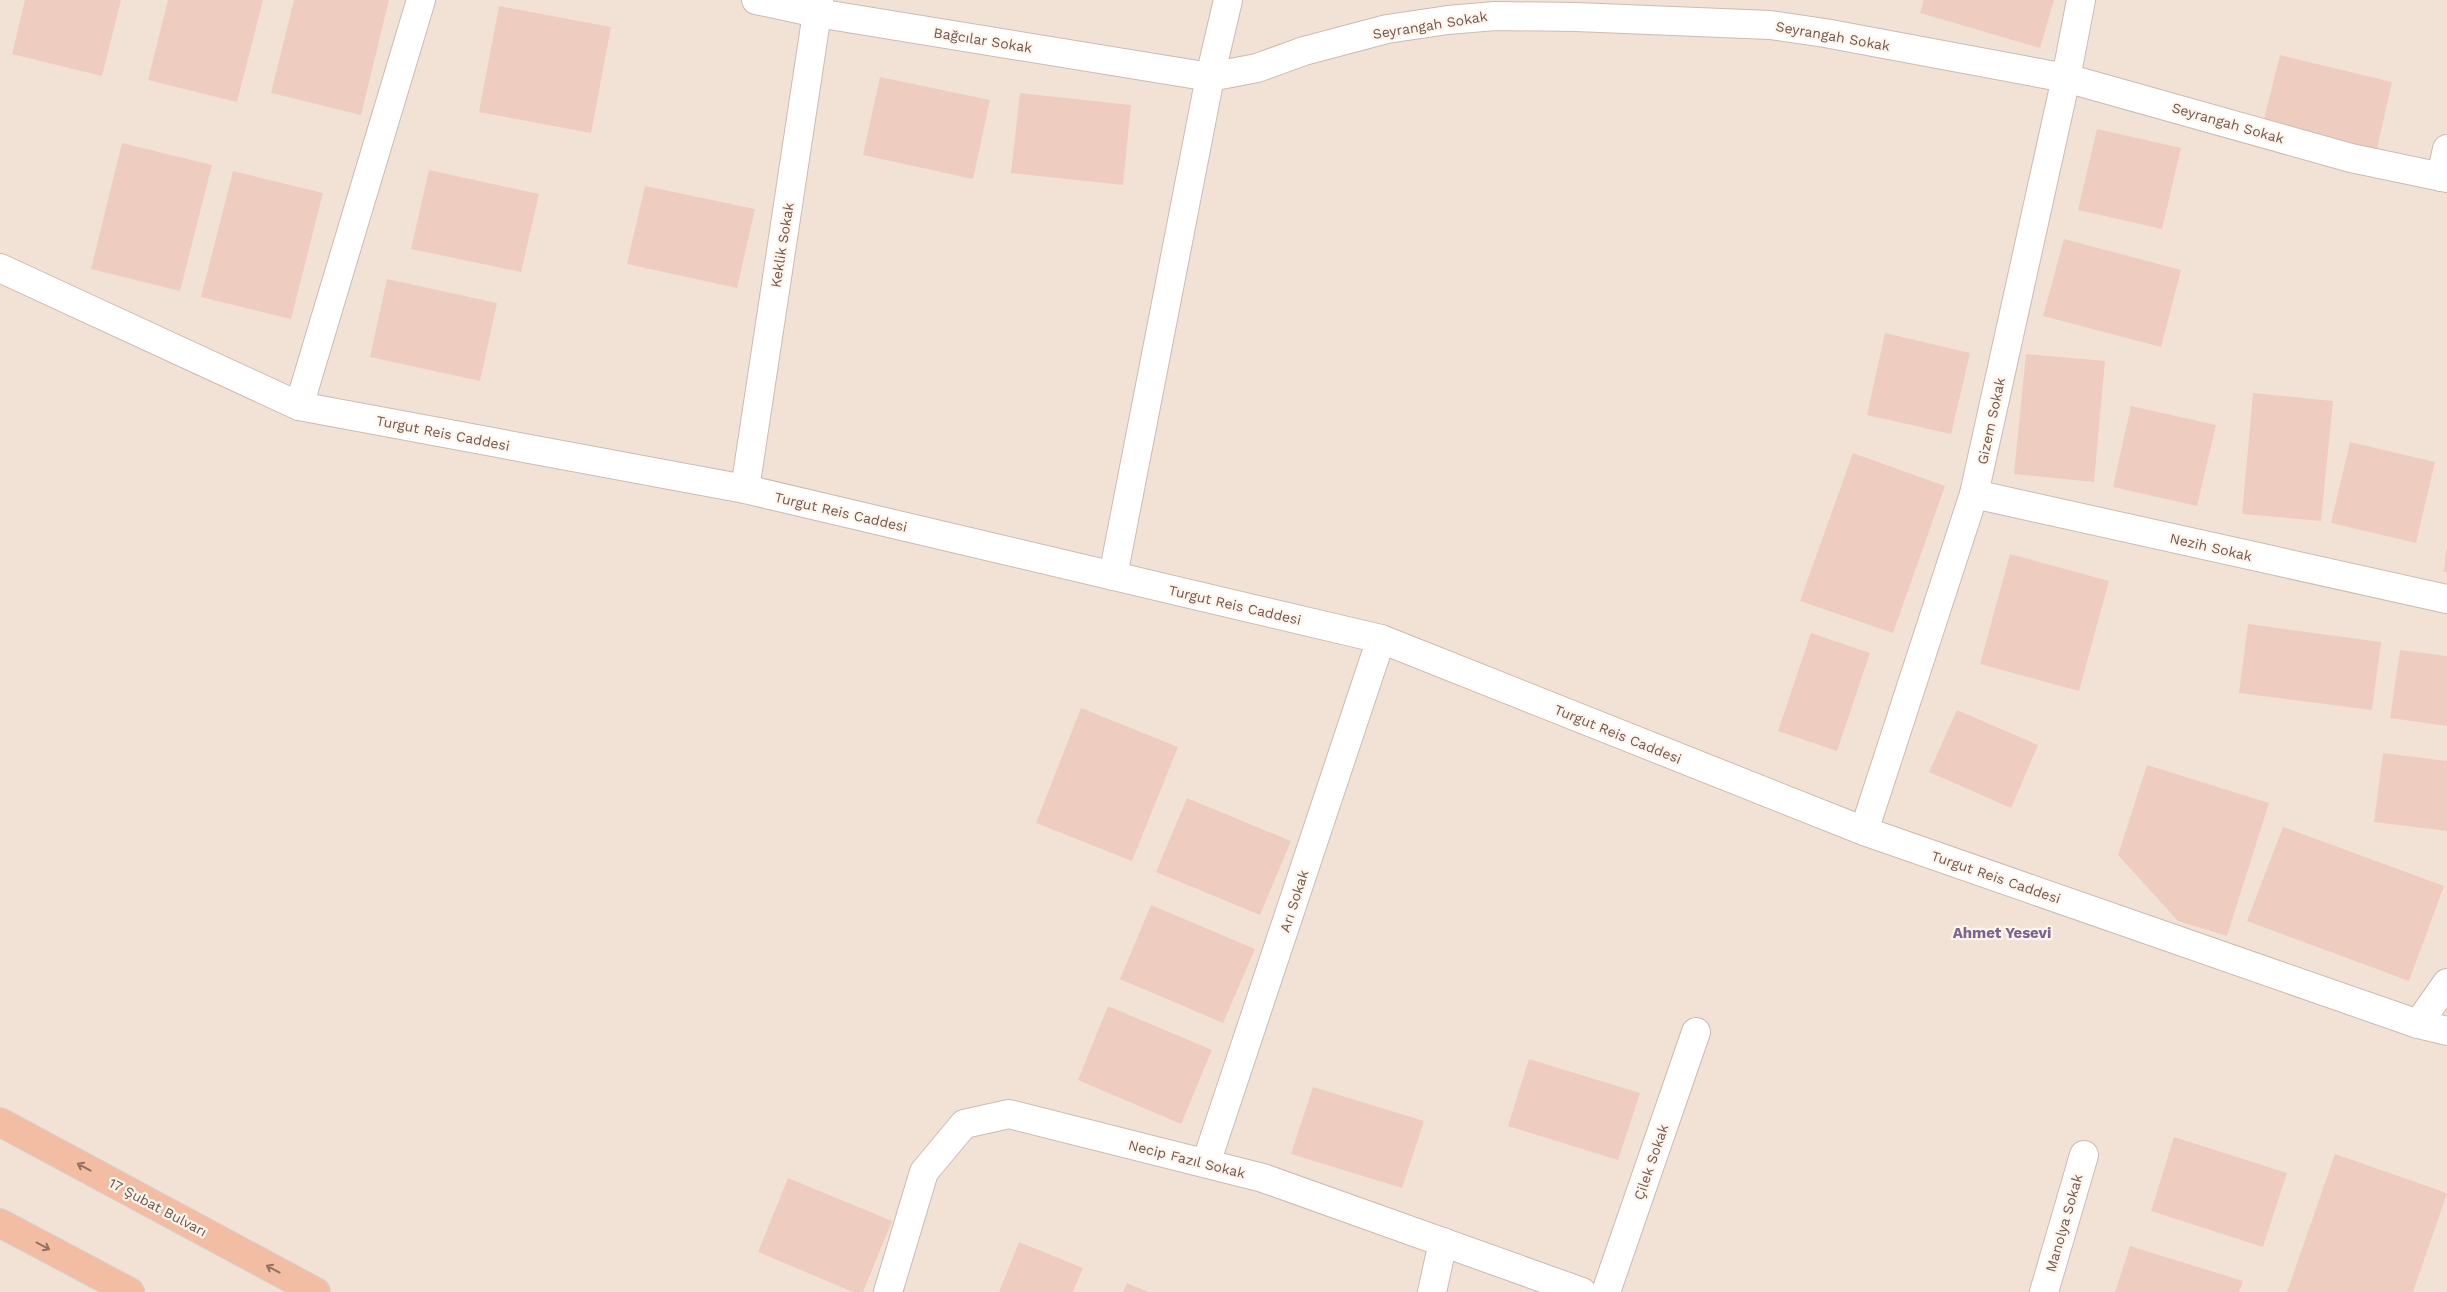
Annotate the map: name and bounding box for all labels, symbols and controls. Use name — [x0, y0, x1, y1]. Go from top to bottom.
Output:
street label: Seyrangah Sokak — [1372, 8, 1489, 42]
street label: Seyrangah Sokak — [1775, 18, 1892, 54]
street label: Bağcılar Sokak — [933, 24, 1033, 56]
street label: Seyrangah Sokak — [2170, 99, 2286, 147]
street label: Keklik Sokak — [767, 201, 797, 289]
street label: Gizem Sokak — [1974, 376, 2008, 466]
street label: Turgut Reis Caddesi — [375, 412, 511, 454]
street label: Turgut Reis Caddesi — [773, 489, 909, 535]
street label: Nezih Sokak — [2168, 530, 2254, 564]
street label: Turgut Reis Caddesi — [1167, 582, 1303, 628]
street label: Turgut Reis Caddesi — [1552, 701, 1684, 767]
street label: Turgut Reis Caddesi — [1929, 847, 2063, 907]
street label: Arı Sokak — [1276, 868, 1312, 934]
district label: Ahmet Yesevi — [1953, 924, 2051, 942]
street label: Çilek Sokak — [1631, 1122, 1671, 1202]
street label: Necip Fazıl Sokak — [1127, 1137, 1247, 1181]
one-way arrow — [76, 1162, 91, 1172]
street label: Manolya Sokak — [2042, 1172, 2086, 1274]
street label: 17 Şubat Bulvarı — [106, 1174, 210, 1240]
one-way arrow — [35, 1242, 50, 1251]
one-way arrow — [266, 1264, 281, 1273]

